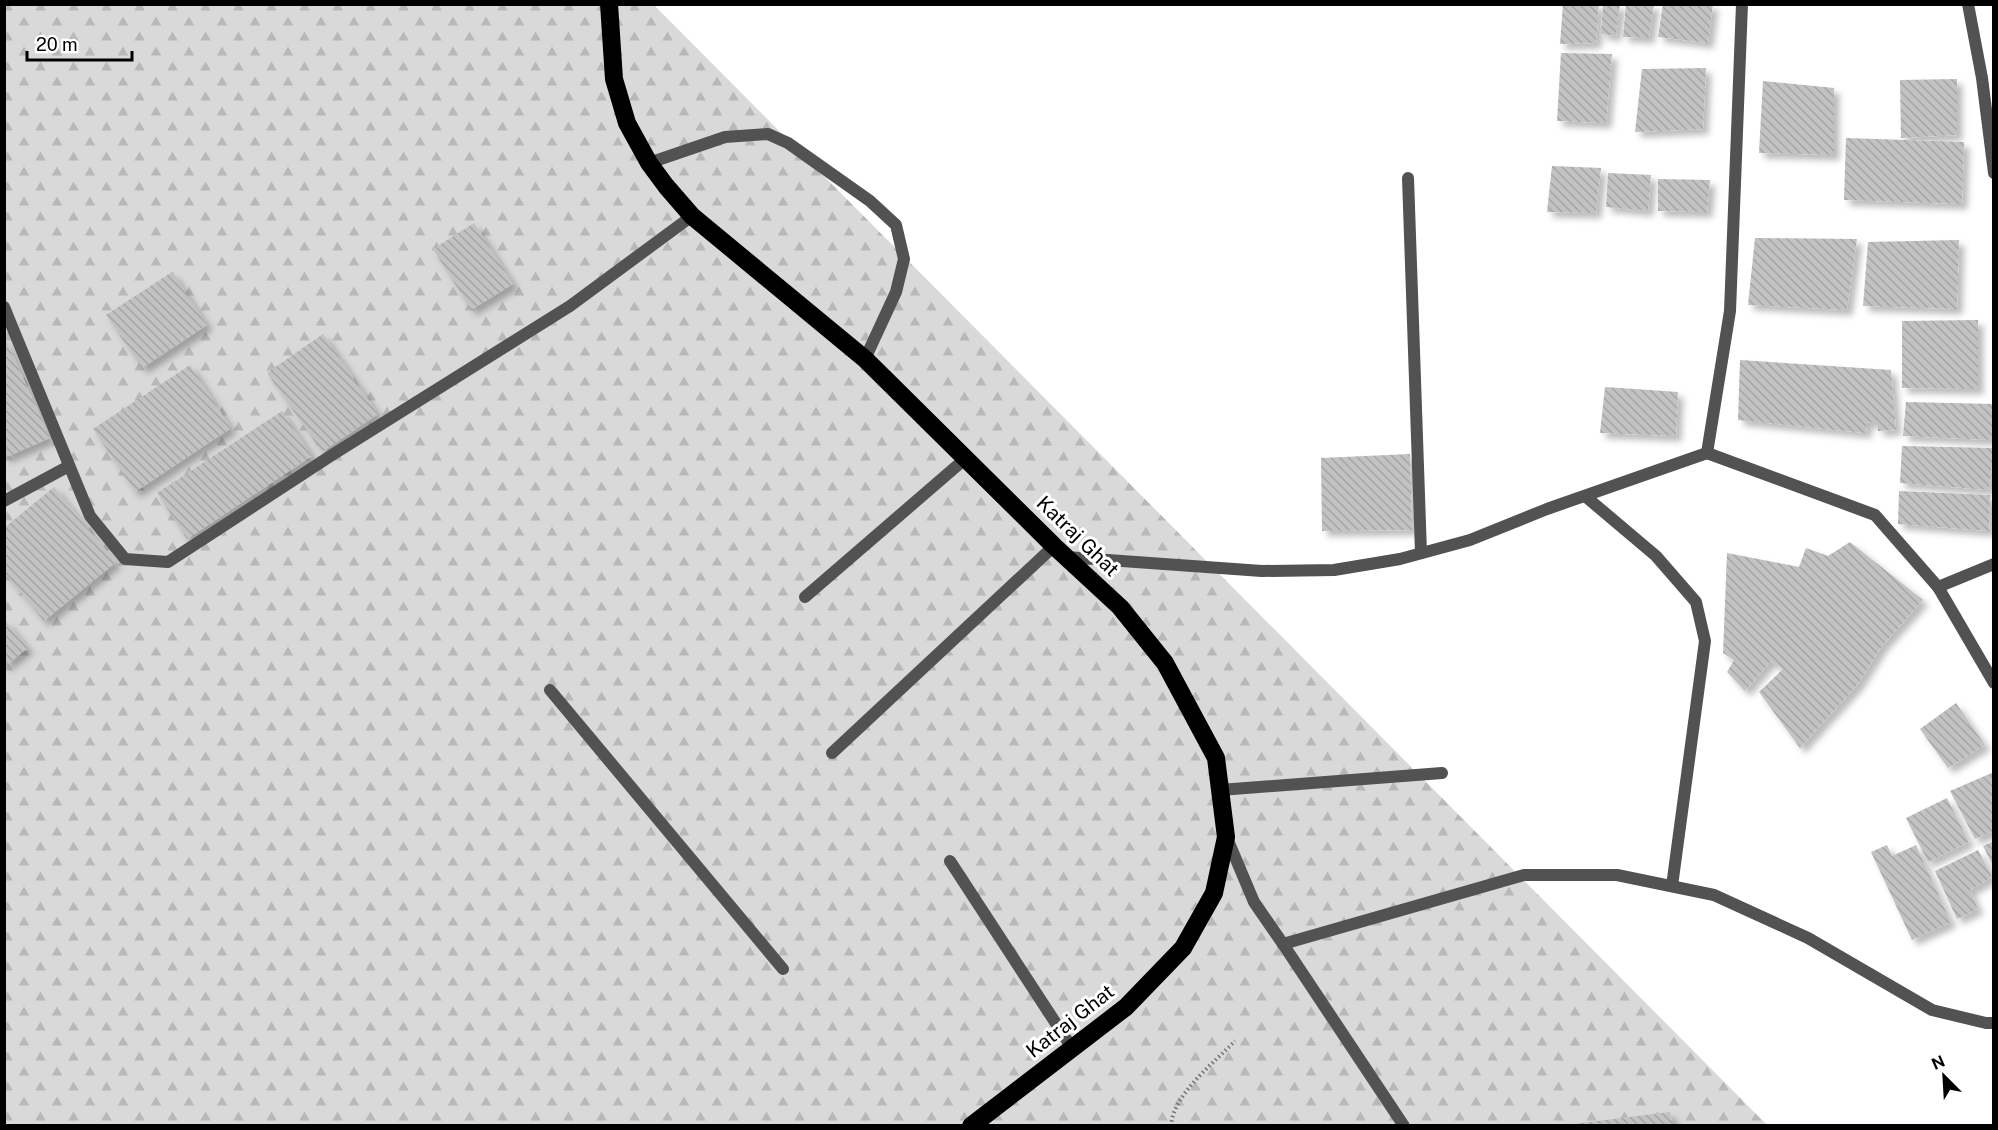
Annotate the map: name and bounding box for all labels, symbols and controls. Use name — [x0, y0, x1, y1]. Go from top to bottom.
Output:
scale bar — [27, 24, 132, 62]
text: 20 m — [36, 34, 78, 55]
street label: Katraj Ghat — [1032, 491, 1124, 581]
street label: Katraj Ghat — [1021, 979, 1119, 1063]
north arrow — [1914, 1046, 1974, 1106]
text: N — [1929, 1052, 1948, 1074]

